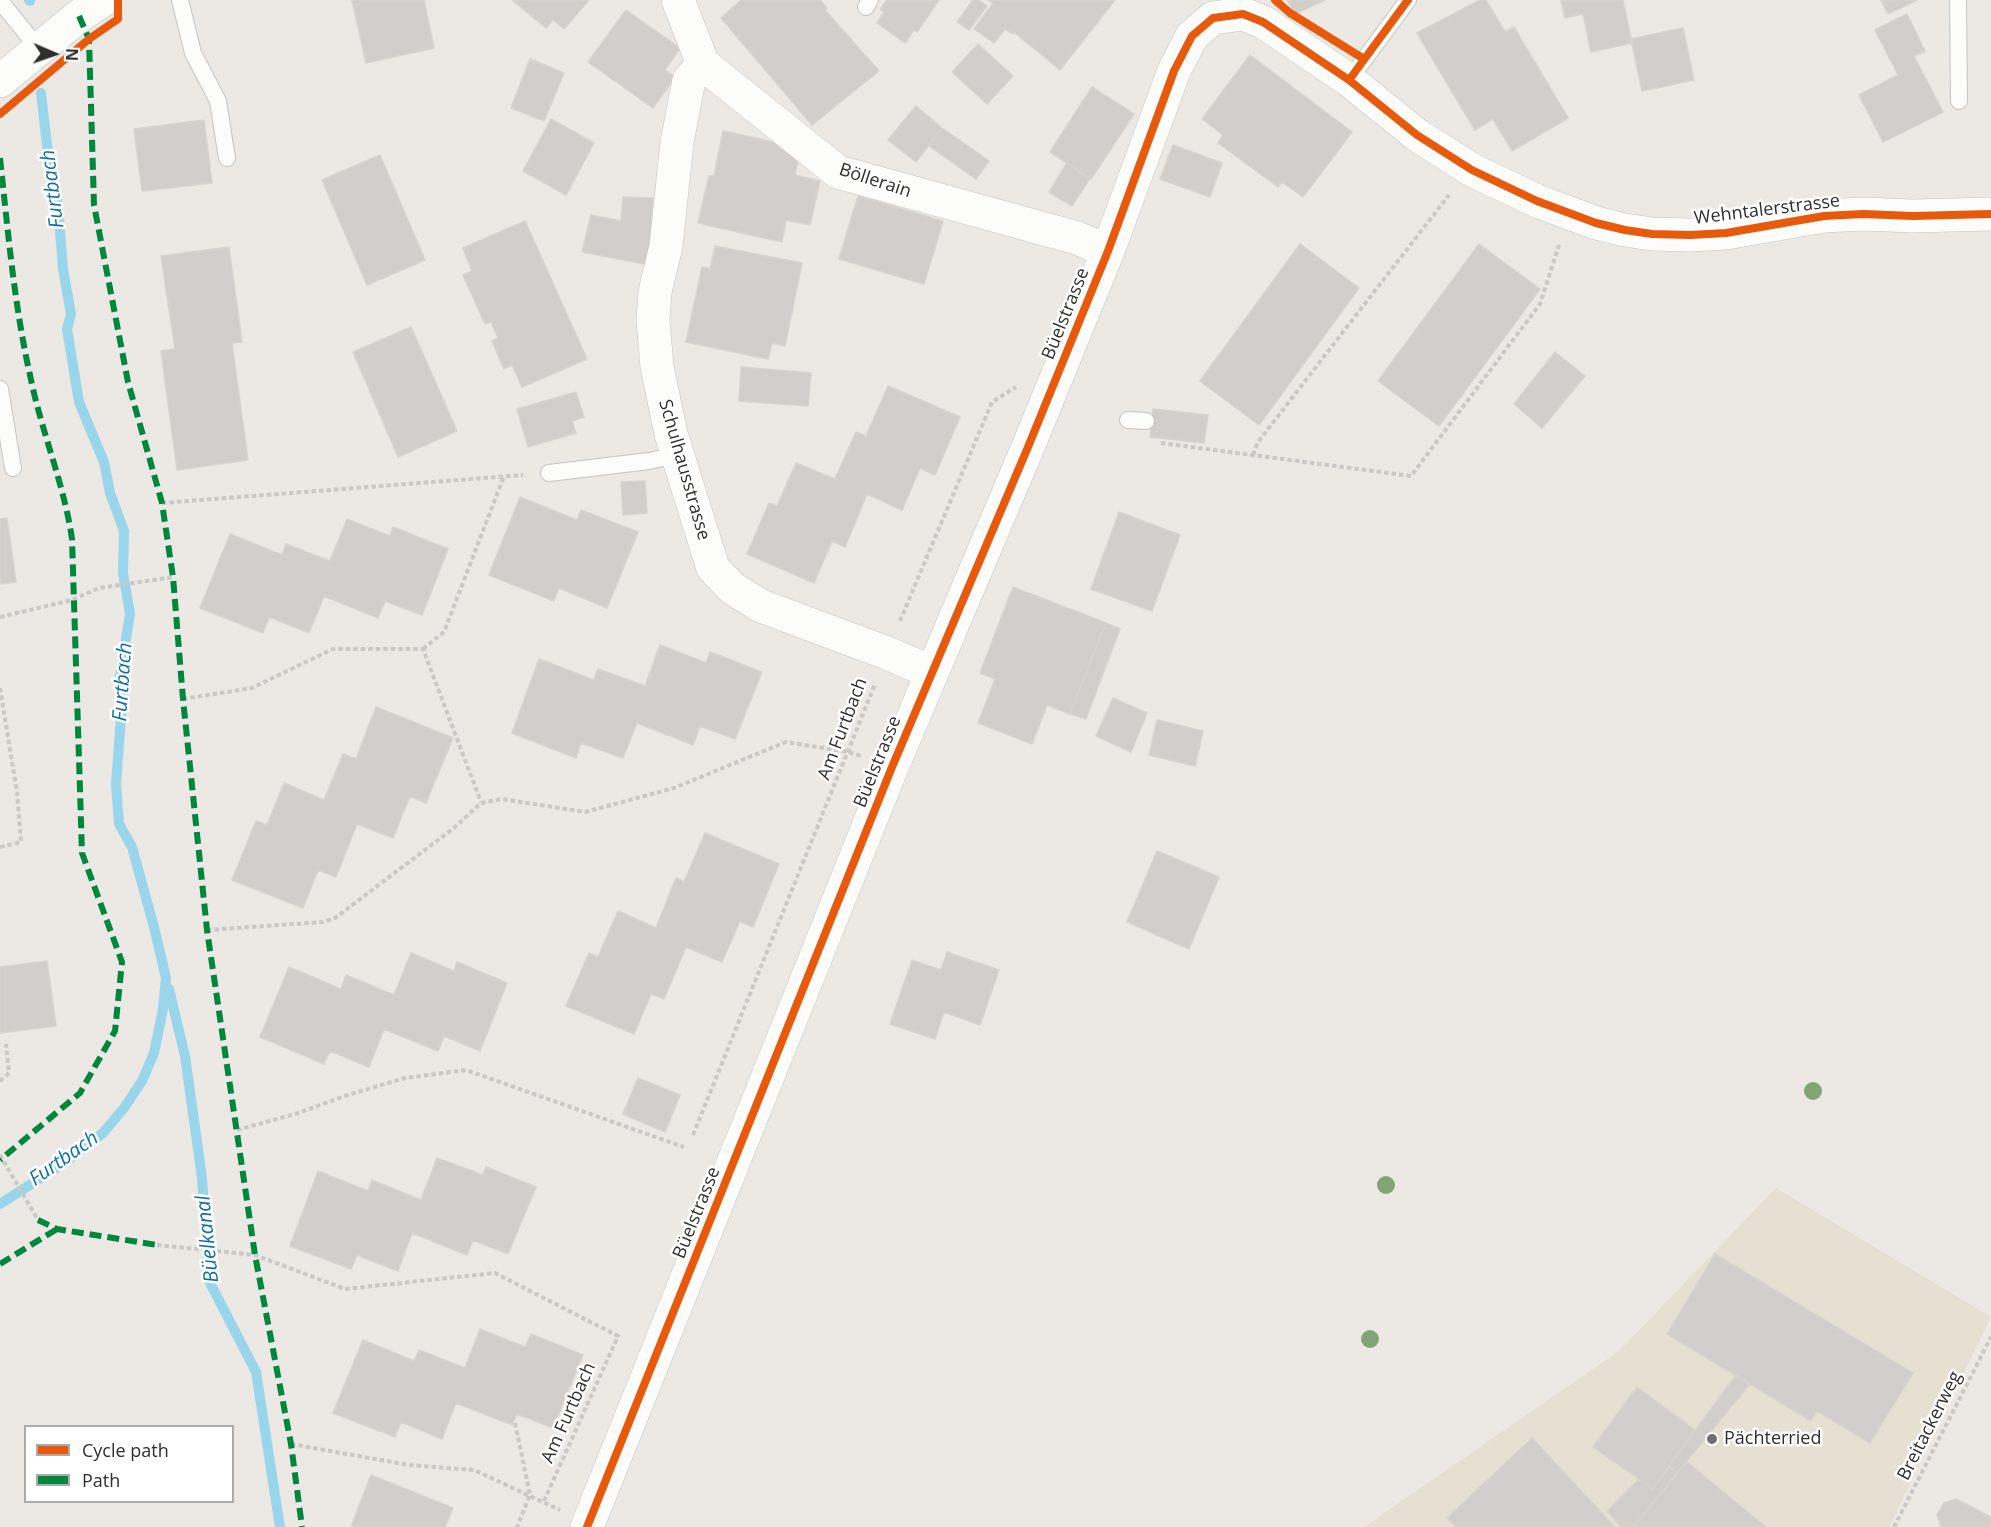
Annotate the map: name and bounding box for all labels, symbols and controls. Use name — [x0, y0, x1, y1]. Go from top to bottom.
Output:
north arrow — [24, 24, 84, 84]
text: N — [61, 48, 83, 62]
water label: Furtbach — [36, 148, 70, 230]
street label: Böllerain — [836, 159, 914, 203]
street label: Wehntalerstrasse — [1693, 190, 1841, 230]
street label: Büelstrasse — [1038, 265, 1094, 363]
street label: Schulhausstrasse — [654, 397, 714, 543]
water label: Furtbach — [108, 642, 138, 722]
street label: Am Furtbach — [814, 675, 872, 783]
street label: Büelstrasse — [850, 713, 906, 811]
water label: Furtbach — [25, 1127, 103, 1191]
street label: Büelstrasse — [669, 1164, 725, 1262]
water label: Büelkanal — [191, 1194, 225, 1284]
street label: Am Furtbach — [537, 1360, 601, 1466]
street label: Breitackerweg — [1893, 1368, 1967, 1484]
legend — [24, 1425, 234, 1503]
place label: Pächterried — [1724, 1428, 1821, 1450]
marker: Pächterried — [1705, 1432, 1719, 1446]
text: Cycle path — [82, 1438, 169, 1462]
text: Path — [82, 1468, 120, 1492]

